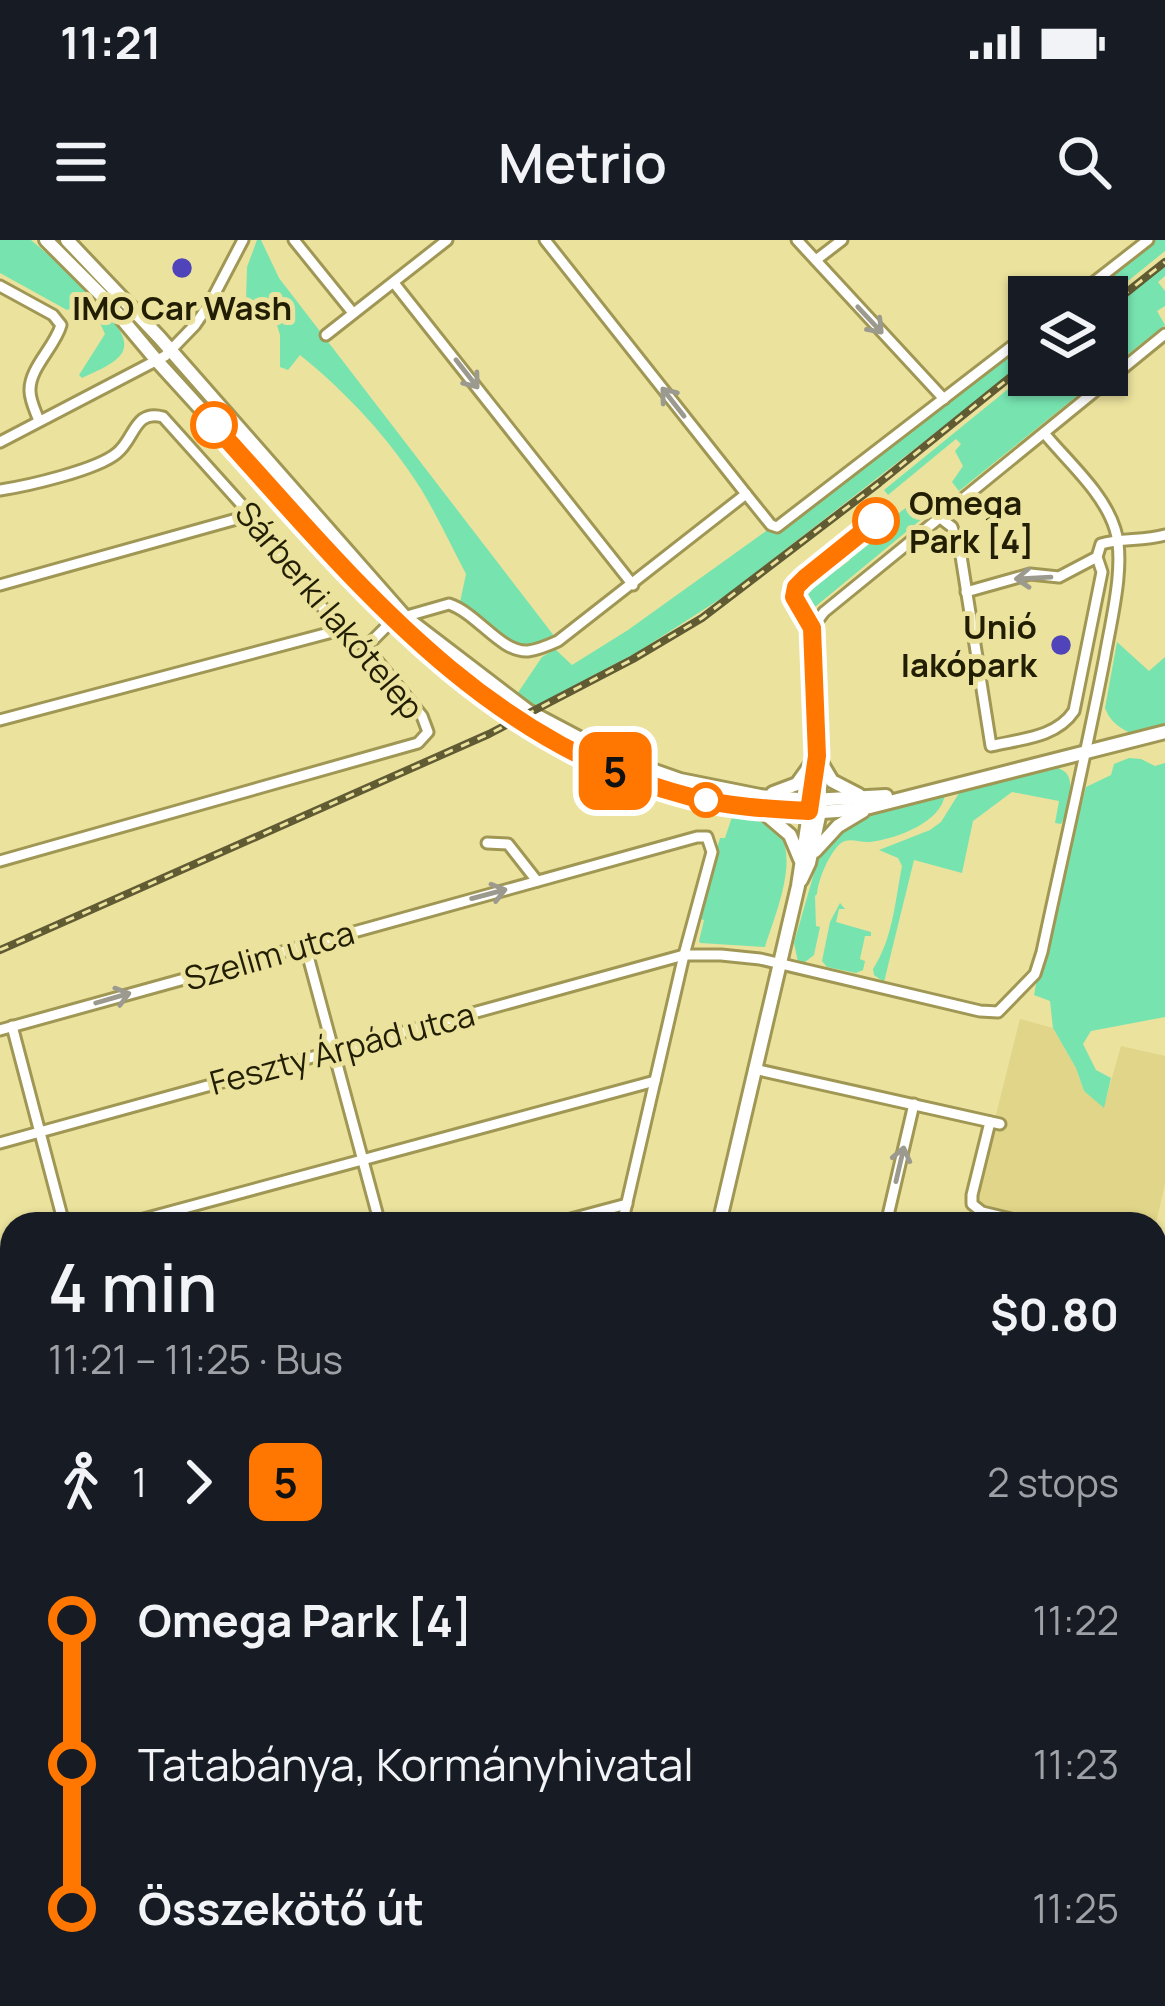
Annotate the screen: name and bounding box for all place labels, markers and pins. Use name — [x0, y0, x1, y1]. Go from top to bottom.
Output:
marker: IMO Car Wash — [169, 255, 195, 281]
place label: IMO Car Wash — [72, 285, 292, 330]
unlabelled marker — [192, 403, 236, 447]
place label: Omega Park [4] — [909, 480, 1034, 563]
marker: Omega Park [4] — [854, 499, 898, 543]
place label: Unió lakópark — [901, 604, 1038, 687]
marker: Unió lakópark — [1048, 632, 1074, 658]
unlabelled marker — [690, 784, 722, 816]

